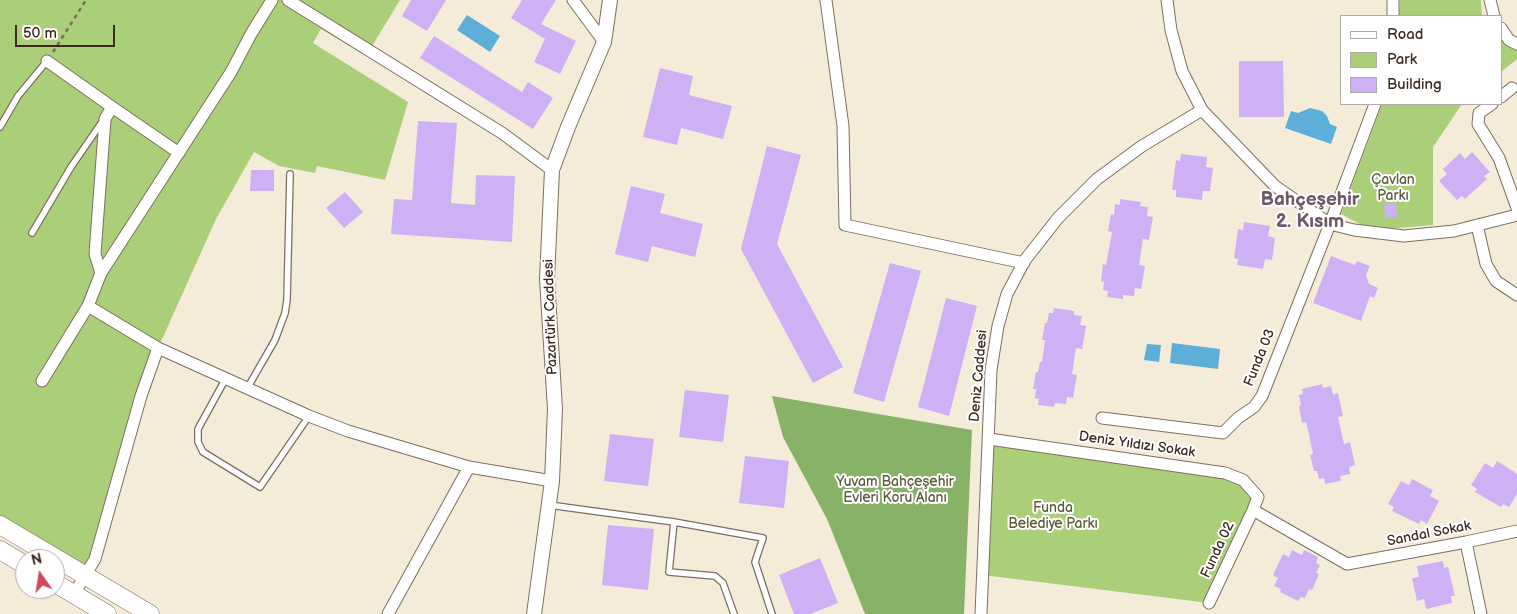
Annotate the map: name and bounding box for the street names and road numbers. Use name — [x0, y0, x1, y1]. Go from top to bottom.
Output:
street label: Pazartürk Caddesi — [541, 259, 561, 375]
street label: Funda 03 — [1241, 327, 1279, 389]
street label: Deniz Caddesi — [967, 329, 991, 423]
street label: Deniz Yıldızı Sokak — [1078, 429, 1196, 461]
street label: Sandal Sokak — [1386, 518, 1472, 550]
street label: Funda 02 — [1198, 519, 1238, 581]

